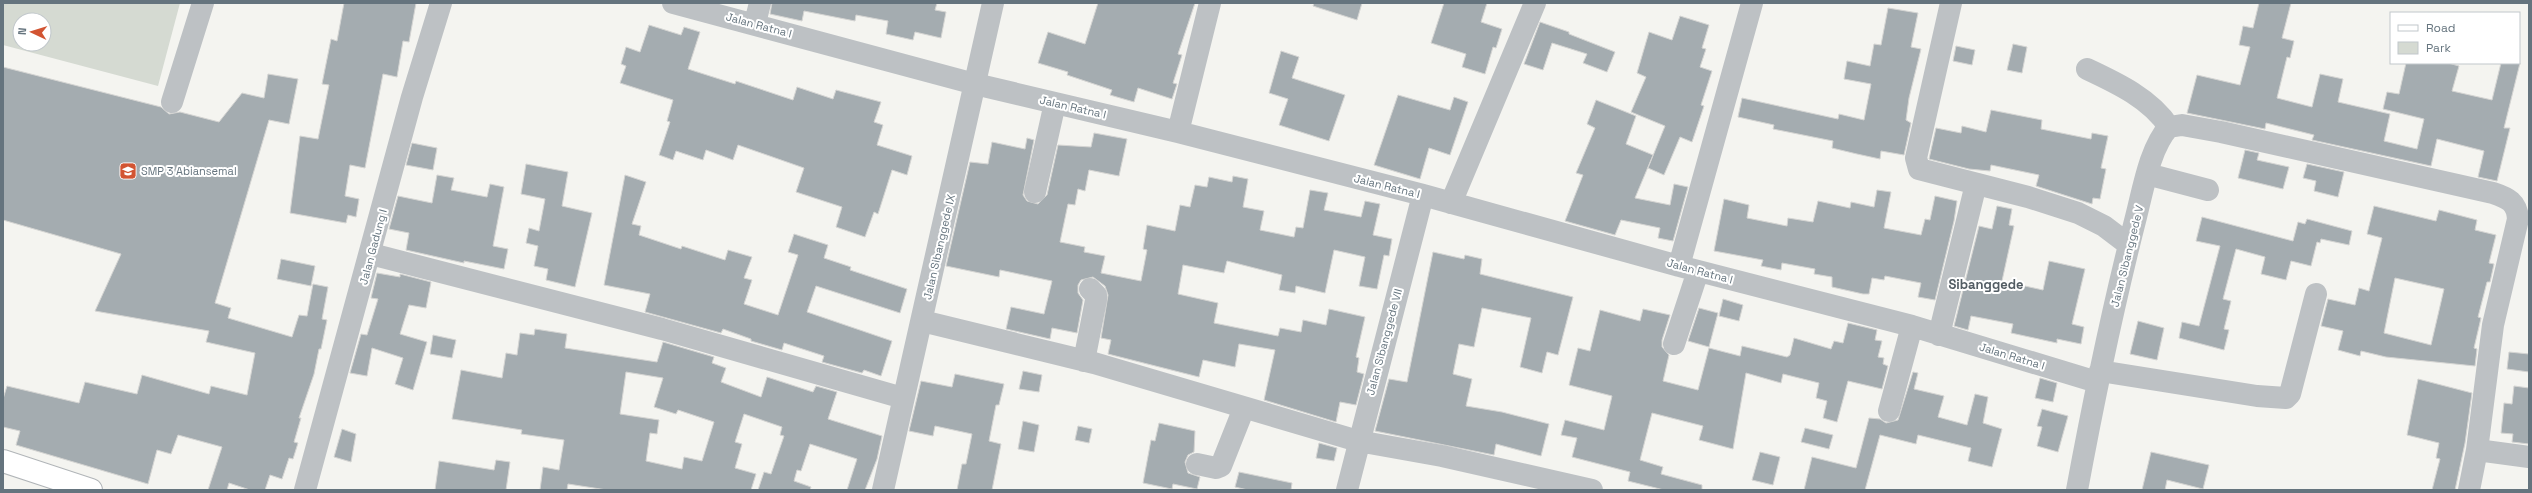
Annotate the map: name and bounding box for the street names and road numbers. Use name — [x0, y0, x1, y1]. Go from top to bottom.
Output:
street label: Jalan Ratna I — [724, 9, 794, 41]
street label: Jalan Ratna I — [1038, 93, 1108, 121]
street label: Jalan Ratna I — [1352, 171, 1422, 201]
street label: Jalan Sibanggede IX — [920, 193, 958, 301]
street label: Jalan Sibanggede V — [2108, 203, 2146, 308]
street label: Jalan Gadung I — [356, 208, 390, 286]
street label: Jalan Ratna I — [1665, 255, 1735, 287]
street label: Jalan Sibanggede VII — [1363, 287, 1405, 397]
street label: Jalan Ratna I — [1978, 339, 2046, 373]

